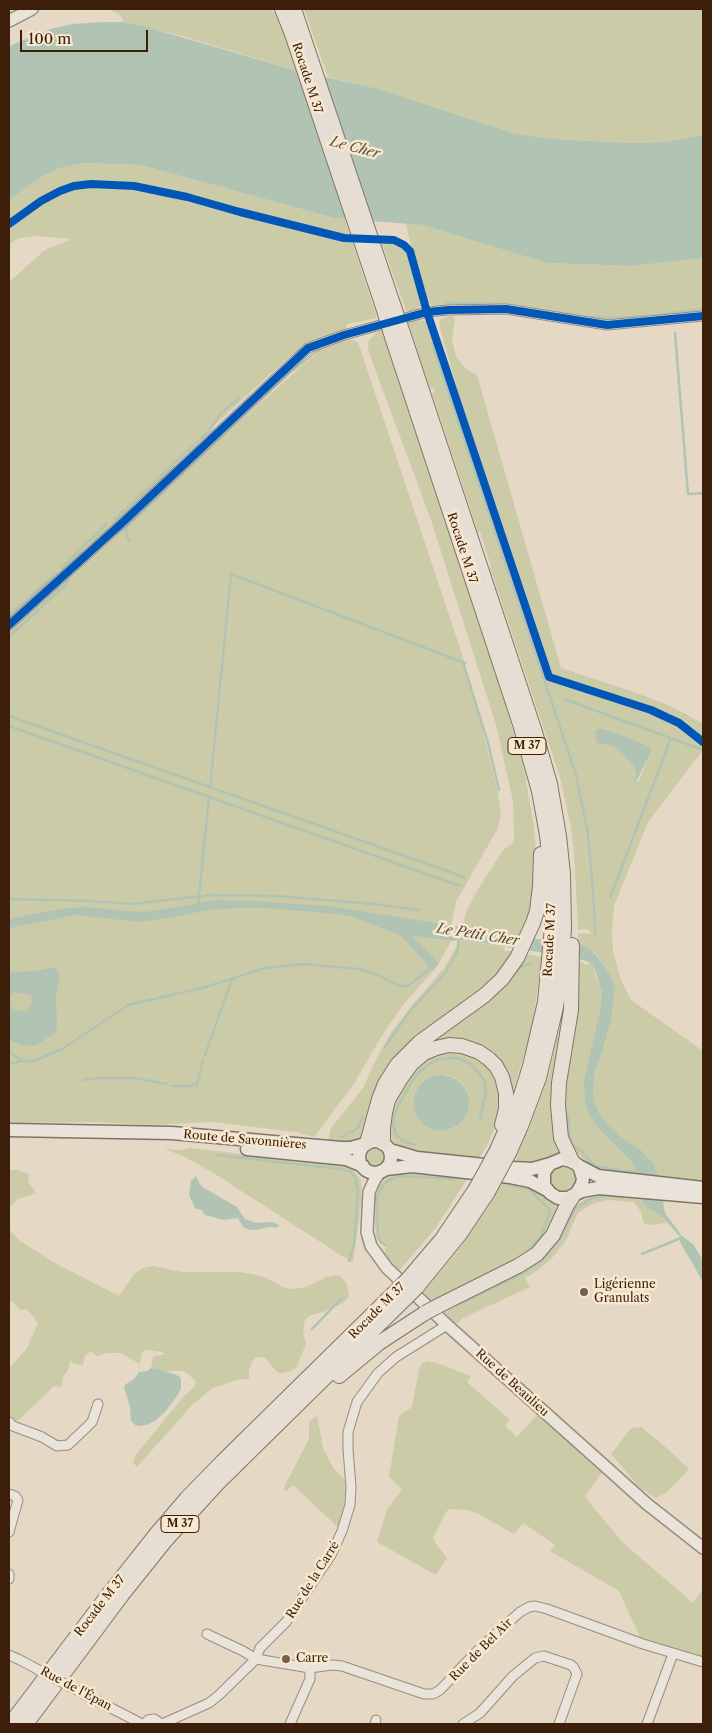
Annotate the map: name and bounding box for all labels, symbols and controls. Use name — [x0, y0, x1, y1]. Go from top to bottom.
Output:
scale bar — [22, 20, 150, 52]
text: 100 m — [28, 29, 71, 48]
street label: Rocade M 37 — [289, 41, 325, 115]
water label: Le Cher — [328, 133, 382, 163]
street label: Rocade M 37 — [444, 511, 480, 585]
road number: M 37 — [508, 738, 546, 754]
street label: Rocade M 37 — [541, 903, 559, 977]
water label: Le Petit Cher — [435, 920, 521, 950]
street label: Route de Savonnières — [183, 1127, 307, 1153]
place label: Ligérienne Granulats — [594, 1278, 656, 1306]
street label: Rocade M 37 — [346, 1280, 408, 1342]
marker: Ligérienne Granulats — [578, 1286, 590, 1298]
street label: Rue de Beaulieu — [472, 1346, 552, 1420]
road number: M 37 — [161, 1516, 199, 1532]
street label: Rue de la Carré — [283, 1539, 343, 1621]
street label: Rocade M 37 — [72, 1573, 128, 1639]
street label: Rue de Bel Air — [447, 1616, 515, 1684]
place label: Carre — [296, 1652, 328, 1666]
marker: Carre — [280, 1653, 292, 1665]
street label: Rue de l'Épan — [38, 1664, 114, 1714]

